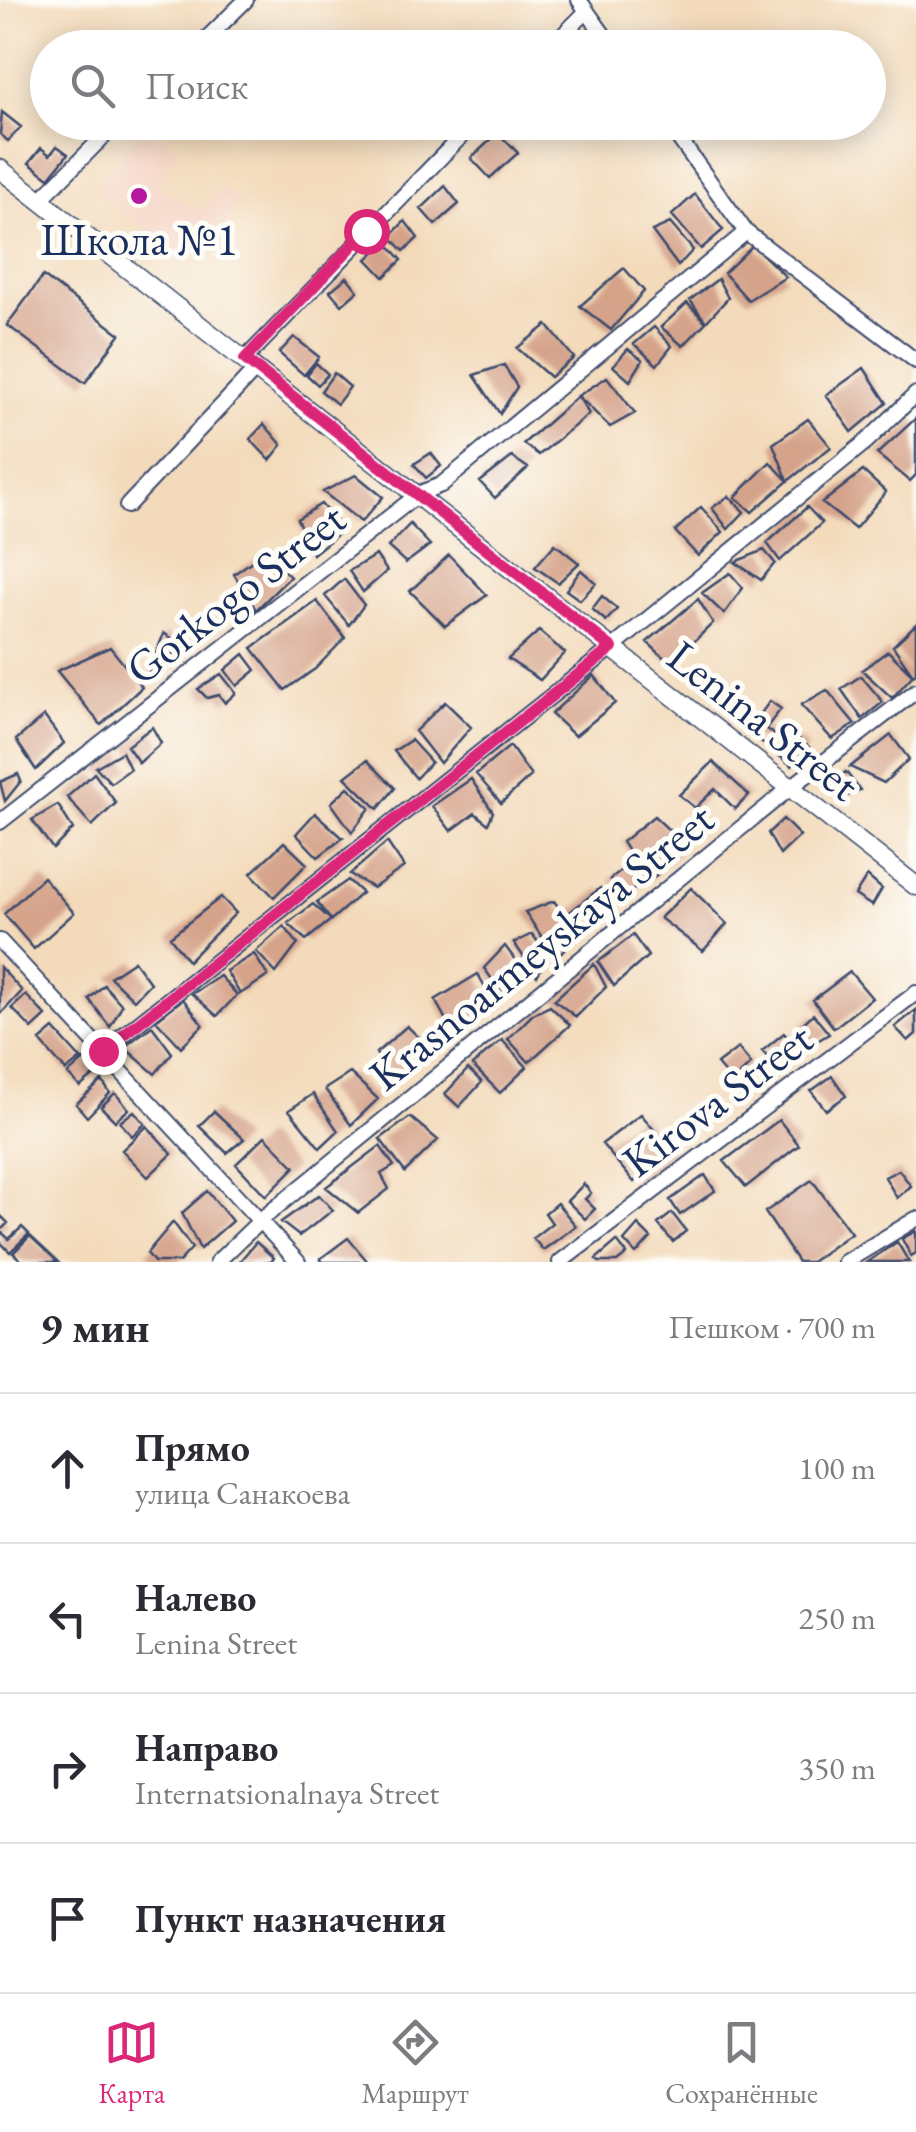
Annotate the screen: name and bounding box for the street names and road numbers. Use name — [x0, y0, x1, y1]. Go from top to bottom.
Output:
street label: Gorkogo Street — [113, 489, 357, 697]
street label: Lenina Street — [656, 627, 872, 813]
street label: Krasnoarmeyskaya Street — [357, 789, 725, 1103]
street label: Kirova Street — [610, 1009, 824, 1189]

